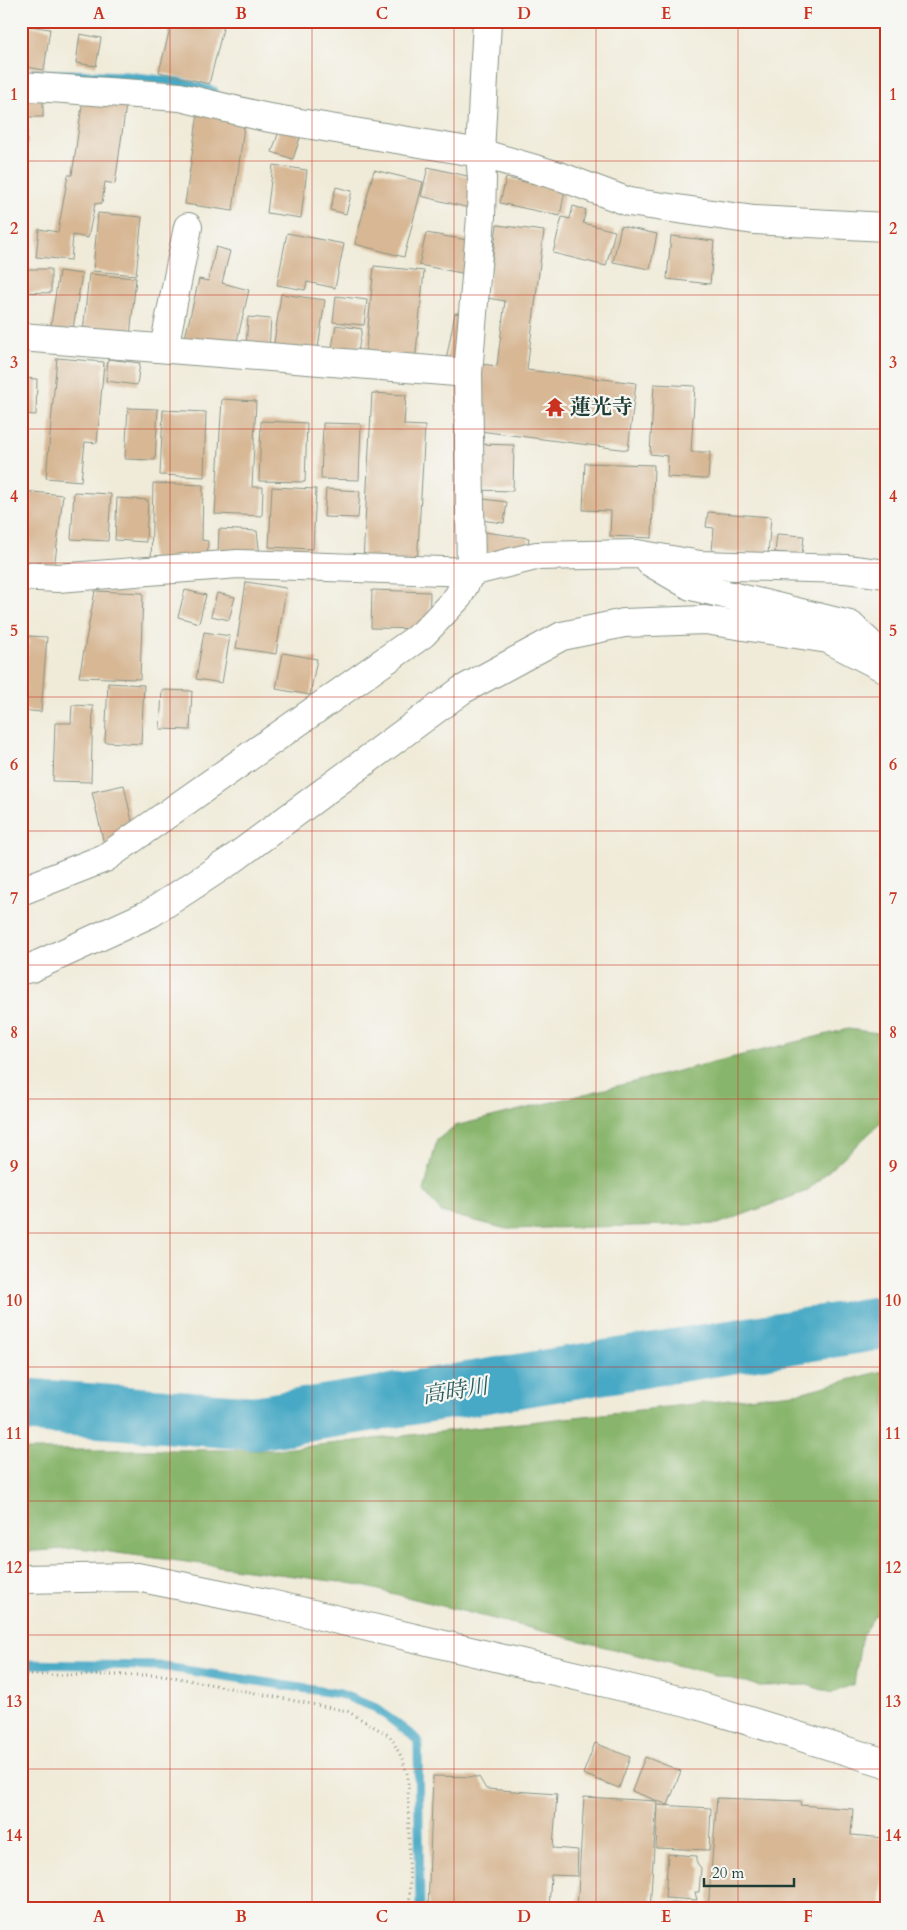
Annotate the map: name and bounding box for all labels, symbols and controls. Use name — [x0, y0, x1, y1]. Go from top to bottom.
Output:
text: A — [93, 3, 105, 25]
text: B — [235, 3, 247, 25]
text: C — [376, 3, 388, 25]
text: D — [517, 3, 531, 25]
text: E — [661, 3, 671, 25]
text: F — [803, 3, 813, 25]
text: 1 — [10, 84, 18, 106]
text: 1 — [889, 84, 897, 106]
text: 2 — [10, 218, 18, 240]
text: 2 — [889, 218, 897, 240]
text: 3 — [10, 352, 18, 374]
text: 3 — [889, 352, 897, 374]
place label: 蓮光寺 — [570, 393, 633, 422]
temple icon: 蓮光寺 — [544, 396, 566, 418]
text: 4 — [10, 486, 18, 508]
text: 4 — [889, 486, 897, 508]
text: 5 — [10, 620, 18, 642]
text: 5 — [889, 620, 897, 642]
text: 6 — [10, 754, 18, 776]
text: 6 — [889, 754, 897, 776]
text: 7 — [10, 888, 18, 910]
text: 7 — [889, 888, 897, 910]
text: 8 — [10, 1022, 18, 1044]
text: 8 — [889, 1022, 897, 1044]
text: 9 — [10, 1156, 18, 1178]
text: 9 — [889, 1156, 897, 1178]
text: 10 — [6, 1290, 22, 1312]
text: 10 — [885, 1290, 901, 1312]
water label: 高時川 — [420, 1371, 492, 1411]
text: 11 — [6, 1423, 22, 1445]
text: 11 — [885, 1423, 901, 1445]
text: 12 — [6, 1557, 22, 1579]
text: 12 — [885, 1557, 901, 1579]
text: 13 — [6, 1691, 22, 1713]
text: 13 — [885, 1691, 901, 1713]
text: 14 — [6, 1825, 22, 1847]
text: 14 — [885, 1825, 901, 1847]
scale bar — [704, 1855, 794, 1887]
text: 20 m — [712, 1863, 744, 1883]
text: A — [93, 1906, 105, 1928]
text: B — [235, 1906, 247, 1928]
text: C — [376, 1906, 388, 1928]
text: D — [517, 1906, 531, 1928]
text: E — [661, 1906, 671, 1928]
text: F — [803, 1906, 813, 1928]

